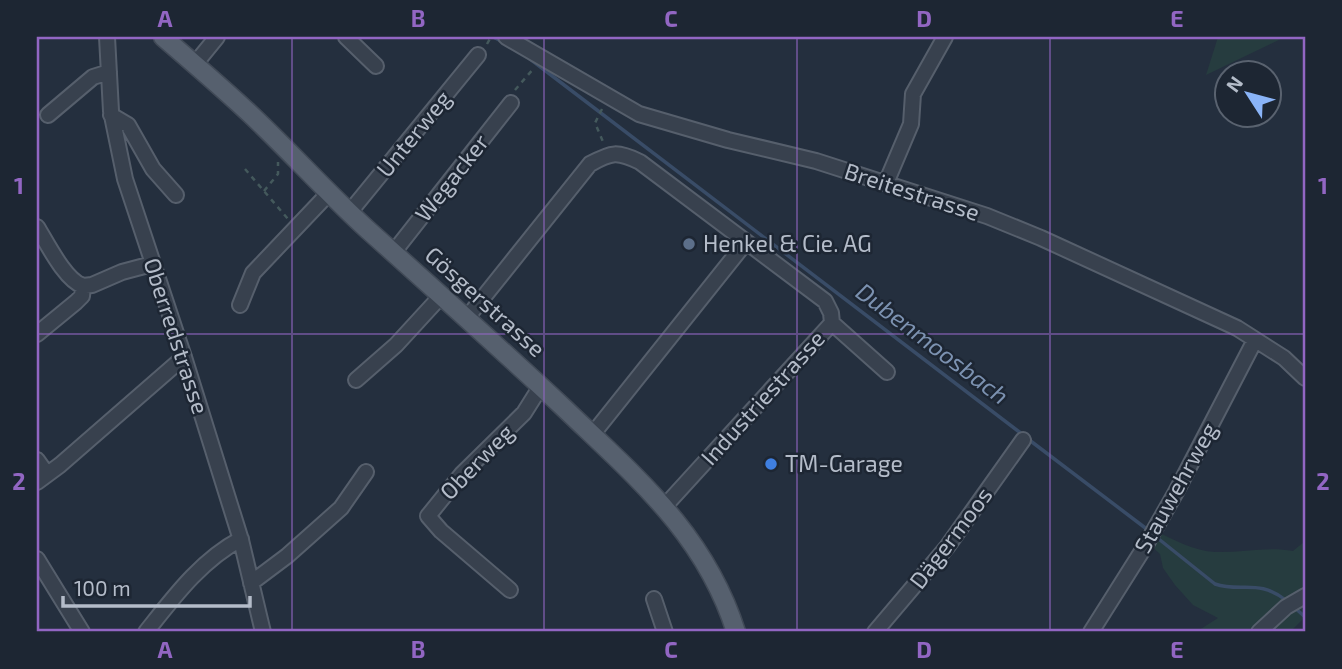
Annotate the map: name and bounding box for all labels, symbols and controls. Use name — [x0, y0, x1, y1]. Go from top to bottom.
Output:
text: A — [157, 4, 173, 32]
text: B — [411, 4, 425, 32]
text: C — [664, 4, 678, 32]
text: D — [916, 4, 932, 32]
text: E — [1170, 4, 1184, 32]
north arrow — [1212, 60, 1282, 130]
text: N — [1221, 71, 1247, 96]
street label: Unterweg — [370, 84, 457, 182]
street label: Wegacker — [408, 128, 494, 227]
street label: Breitestrasse — [841, 156, 983, 226]
text: 1 — [14, 171, 24, 199]
text: 1 — [1318, 171, 1328, 199]
place label: Henkel & Cie. AG — [703, 229, 872, 257]
marker: Henkel & Cie. AG — [681, 236, 697, 252]
street label: Gösgerstrasse — [420, 240, 551, 362]
street label: Oberredstrasse — [139, 254, 215, 417]
water label: Dubenmoosbach — [851, 276, 1015, 409]
street label: Industriestrasse — [695, 324, 830, 470]
street label: Stauwehrweg — [1128, 417, 1223, 558]
street label: Oberweg — [434, 418, 519, 505]
place label: TM-Garage — [785, 449, 903, 477]
marker: TM-Garage — [763, 456, 779, 472]
text: 2 — [12, 467, 26, 495]
text: 2 — [1316, 467, 1330, 495]
street label: Dägermoos — [903, 481, 998, 594]
scale bar — [63, 564, 250, 608]
text: 100 m — [74, 575, 131, 600]
text: A — [157, 635, 173, 663]
text: B — [411, 635, 425, 663]
text: C — [664, 635, 678, 663]
text: D — [916, 635, 932, 663]
text: E — [1170, 635, 1184, 663]

